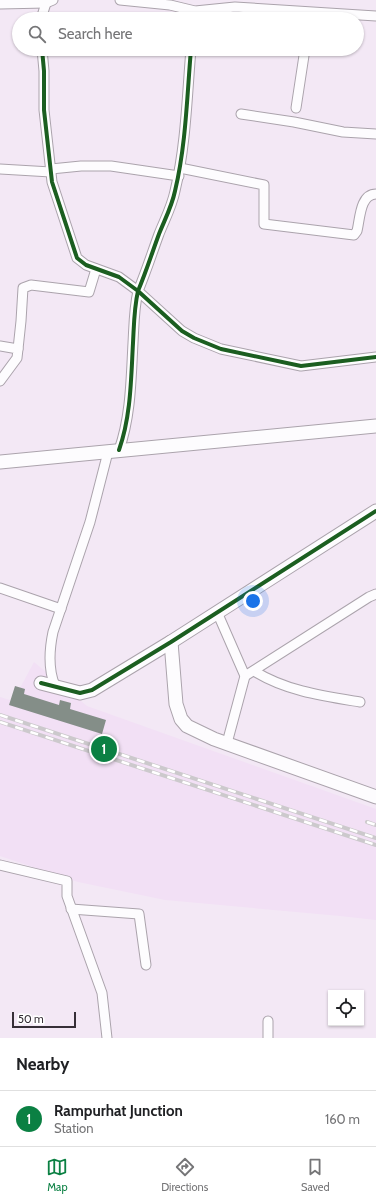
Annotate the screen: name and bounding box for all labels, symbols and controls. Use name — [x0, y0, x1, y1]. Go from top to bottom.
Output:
search box — [12, 12, 364, 56]
icon: search — [26, 23, 48, 45]
text: Search here — [58, 25, 133, 43]
your location — [243, 591, 263, 611]
pin: 1 — [91, 734, 117, 764]
map controls — [328, 990, 364, 1026]
button: locate — [328, 990, 364, 1026]
scale bar — [12, 1010, 76, 1029]
text: 50 m — [18, 1012, 44, 1026]
text: Nearby — [16, 1054, 69, 1074]
text: Rampurhat Junction — [54, 1102, 183, 1120]
text: 1 — [27, 1111, 31, 1127]
text: 160 m — [325, 1111, 360, 1127]
text: Station — [54, 1120, 93, 1136]
tab: Map — [46, 1156, 68, 1194]
tab: Directions — [161, 1156, 208, 1194]
tab: Saved — [301, 1156, 330, 1194]

